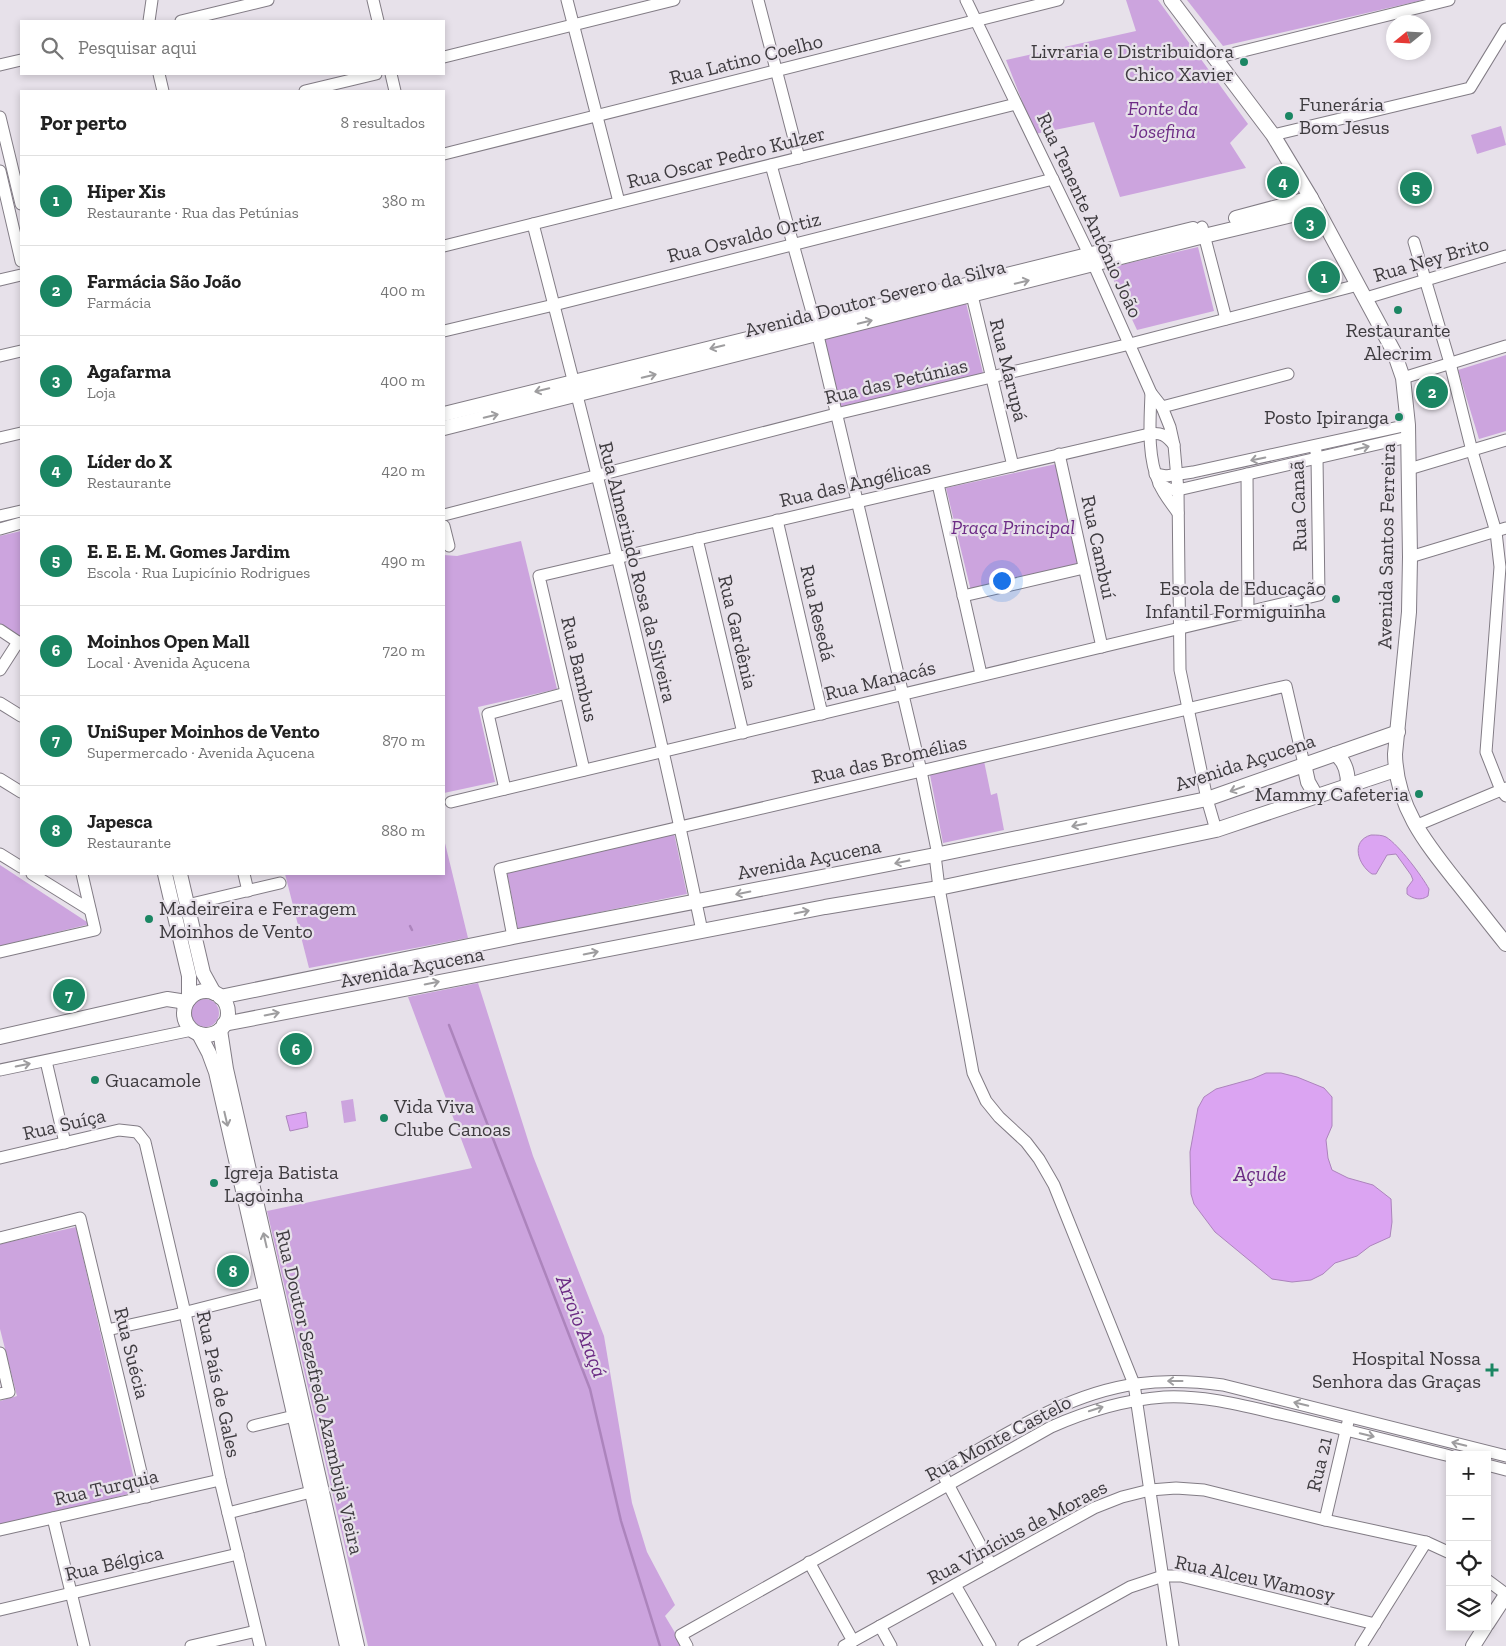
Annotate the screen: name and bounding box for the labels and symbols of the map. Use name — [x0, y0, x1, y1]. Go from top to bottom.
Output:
north arrow — [1386, 15, 1431, 60]
street label: Rua Latino Coelho — [667, 28, 825, 90]
place label: Livraria e Distribuidora Chico Xavier — [1031, 39, 1234, 86]
marker: Livraria e Distribuidora Chico Xavier — [1238, 56, 1250, 68]
place label: Funerária Bom Jesus — [1299, 92, 1390, 139]
park label: Fonte da Josefina — [1128, 96, 1198, 143]
street label: Rua Tenente Antônio João — [1032, 109, 1148, 321]
marker: Funerária Bom Jesus — [1283, 110, 1295, 122]
street label: Rua Oscar Pedro Kulzer — [624, 121, 828, 193]
pin: 4 — [1267, 163, 1299, 201]
pin: 5 — [1400, 169, 1432, 207]
pin: 3 — [1294, 204, 1326, 242]
street label: Rua Osvaldo Ortiz — [665, 206, 823, 268]
street label: Rua Ney Brito — [1370, 231, 1492, 287]
street label: Avenida Doutor Severo da Silva — [742, 254, 1008, 342]
pin: 1 — [1308, 258, 1340, 296]
one-way arrow — [1014, 277, 1030, 286]
marker: Restaurante Alecrim — [1392, 304, 1404, 316]
street label: Rua Marupá — [985, 316, 1033, 424]
one-way arrow — [856, 317, 872, 326]
place label: Restaurante Alecrim — [1346, 318, 1450, 365]
one-way arrow — [709, 343, 725, 352]
street label: Rua das Petúnias — [822, 353, 970, 409]
one-way arrow — [640, 371, 656, 380]
pin: 2 — [1416, 373, 1448, 411]
one-way arrow — [534, 386, 550, 395]
place label: Posto Ipiranga — [1264, 405, 1389, 429]
one-way arrow — [483, 411, 499, 420]
marker: Posto Ipiranga — [1393, 411, 1405, 423]
street label: Rua Almerindo Rosa da Silveira — [594, 439, 682, 705]
street label: Avenida Santos Ferreira — [1372, 442, 1400, 649]
one-way arrow — [1353, 443, 1369, 452]
street label: Rua das Angélicas — [777, 454, 933, 512]
one-way arrow — [1250, 454, 1266, 464]
street label: Rua Canaã — [1284, 460, 1312, 552]
street label: Rua Cambuí — [1076, 493, 1122, 601]
park label: Praça Principal — [951, 515, 1075, 539]
street label: Rua Resedá — [795, 563, 841, 664]
your location — [989, 568, 1015, 594]
street label: Rua Gardênia — [713, 572, 763, 692]
place label: Escola de Educação Infantil Formiguinha — [1145, 576, 1326, 623]
marker: Escola de Educação Infantil Formiguinha — [1330, 593, 1342, 605]
street label: Rua Bambus — [556, 614, 604, 724]
street label: Rua Manacás — [822, 655, 938, 705]
street label: Avenida Açucena — [1172, 728, 1318, 796]
street label: Rua das Bromélias — [809, 729, 969, 789]
place label: Mammy Cafeteria — [1255, 782, 1409, 806]
one-way arrow — [1229, 784, 1245, 794]
marker: Mammy Cafeteria — [1413, 788, 1425, 800]
one-way arrow — [1071, 821, 1087, 831]
street label: Avenida Açucena — [735, 833, 883, 885]
one-way arrow — [895, 857, 911, 867]
one-way arrow — [735, 888, 751, 898]
place label: Madeireira e Ferragem Moinhos de Vento — [159, 896, 357, 943]
one-way arrow — [794, 906, 810, 916]
marker: Madeireira e Ferragem Moinhos de Vento — [143, 913, 155, 925]
street label: Avenida Açucena — [338, 941, 486, 993]
one-way arrow — [583, 947, 599, 957]
pin: 7 — [53, 976, 85, 1014]
one-way arrow — [423, 978, 439, 988]
one-way arrow — [264, 1009, 280, 1019]
pin: 6 — [280, 1030, 312, 1068]
one-way arrow — [14, 1060, 30, 1070]
place label: Guacamole — [105, 1068, 201, 1092]
marker: Guacamole — [89, 1074, 101, 1086]
place label: Vida Viva Clube Canoas — [393, 1094, 511, 1141]
street label: Rua Suíça — [20, 1103, 108, 1145]
one-way arrow — [222, 1111, 231, 1127]
marker: Vida Viva Clube Canoas — [378, 1112, 390, 1124]
place label: Igreja Batista Lagoinha — [224, 1160, 339, 1207]
water label: Açude — [1232, 1161, 1287, 1186]
marker: Igreja Batista Lagoinha — [208, 1177, 220, 1189]
street label: Rua Doutor Sezefredo Azambuja Vieira — [271, 1227, 369, 1557]
one-way arrow — [260, 1233, 269, 1249]
pin: 8 — [217, 1252, 249, 1290]
water label: Arroio Araçá — [551, 1270, 613, 1381]
street label: Rua Suécia — [109, 1305, 155, 1402]
street label: Rua País de Gales — [192, 1308, 246, 1460]
place label: Hospital Nossa Senhora das Graças — [1312, 1346, 1481, 1393]
marker: Hospital Nossa Senhora das Graças — [1485, 1363, 1499, 1377]
one-way arrow — [1167, 1376, 1184, 1386]
street label: Rua Monte Castelo — [921, 1389, 1075, 1487]
one-way arrow — [1294, 1399, 1310, 1408]
one-way arrow — [1088, 1404, 1104, 1414]
one-way arrow — [1359, 1431, 1375, 1440]
street label: Rua 21 — [1301, 1434, 1337, 1494]
one-way arrow — [1451, 1439, 1467, 1448]
street label: Rua Turquia — [51, 1463, 161, 1511]
street label: Rua Vinícius de Moraes — [923, 1474, 1111, 1590]
street label: Rua Bélgica — [63, 1540, 166, 1586]
street label: Rua Alceu Wamosy — [1173, 1549, 1338, 1607]

